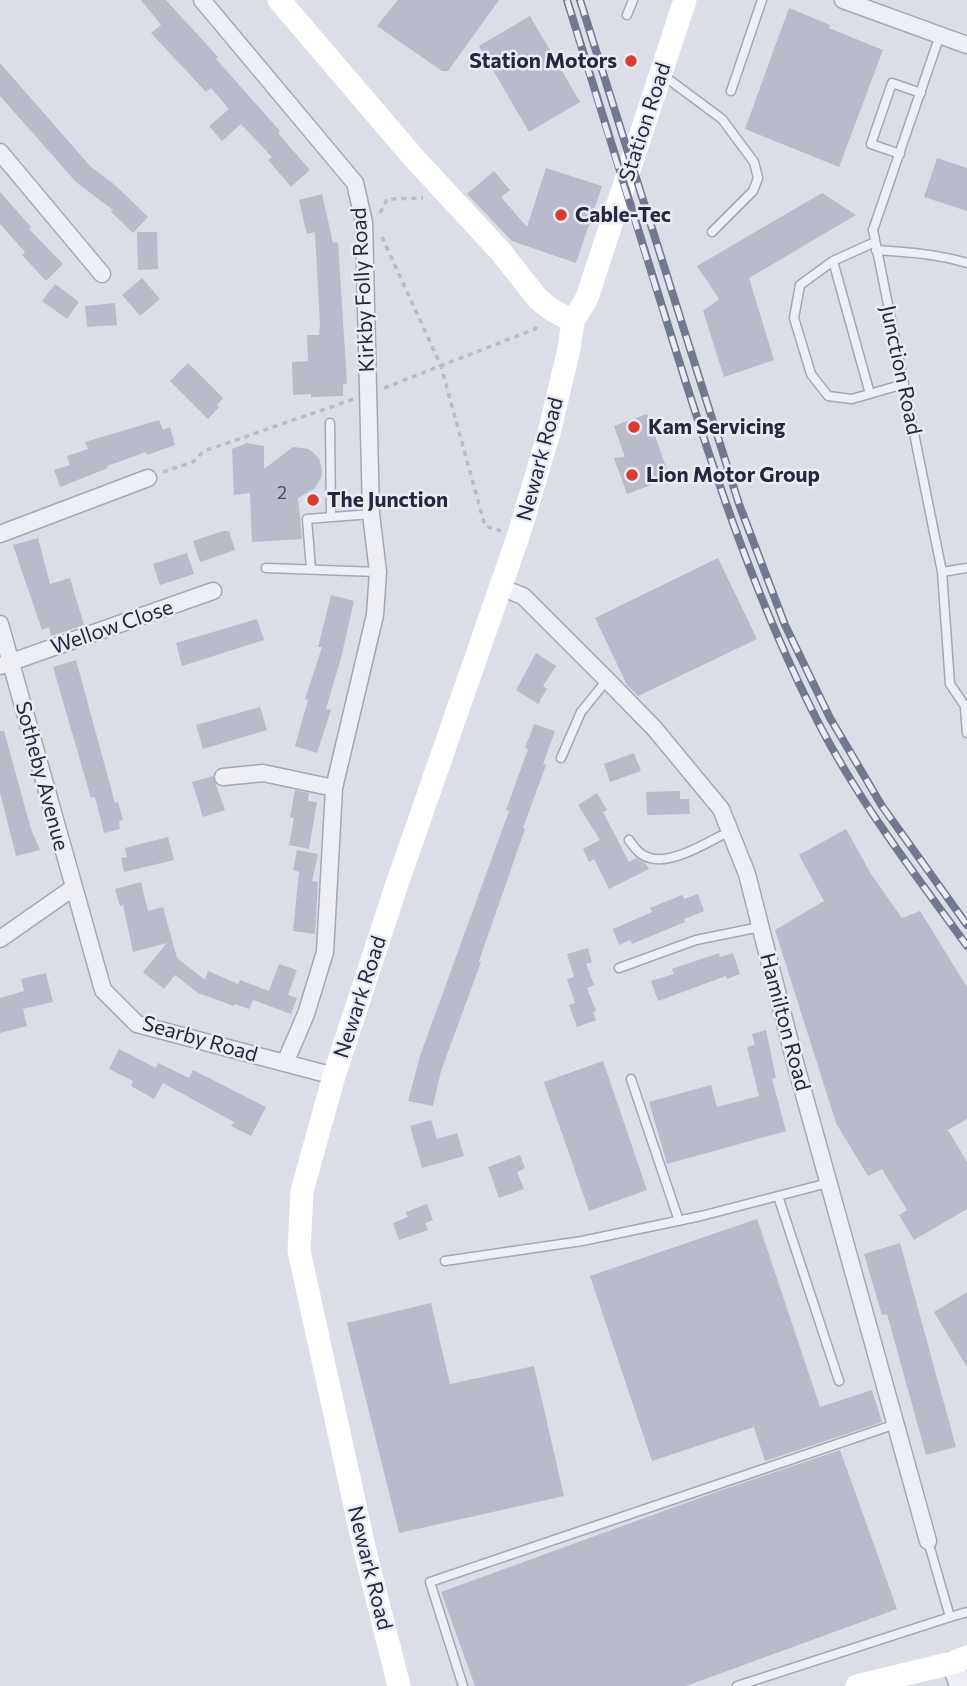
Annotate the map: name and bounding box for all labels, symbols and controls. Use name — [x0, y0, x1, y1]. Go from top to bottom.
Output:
place label: Station Motors — [469, 48, 617, 74]
marker: Station Motors — [623, 53, 639, 69]
street label: Station Road — [614, 59, 676, 185]
place label: Cable-Tec — [575, 202, 671, 228]
street label: Kirkby Folly Road — [346, 207, 380, 373]
marker: Cable-Tec — [553, 207, 569, 223]
street label: Junction Road — [875, 303, 927, 437]
street label: Newark Road — [511, 394, 569, 524]
place label: Kam Servicing — [648, 414, 785, 440]
marker: Kam Servicing — [626, 419, 642, 435]
place label: Lion Motor Group — [646, 462, 820, 488]
marker: Lion Motor Group — [624, 467, 640, 483]
house number: 2 — [277, 482, 287, 504]
place label: The Junction — [327, 487, 448, 513]
marker: The Junction — [305, 492, 321, 508]
street label: Wellow Close — [48, 594, 176, 660]
street label: Sotheby Avenue — [10, 699, 74, 853]
street label: Newark Road — [328, 933, 392, 1061]
street label: Hamilton Road — [754, 950, 816, 1094]
street label: Searby Road — [139, 1011, 261, 1067]
street label: Newark Road — [342, 1503, 398, 1633]

